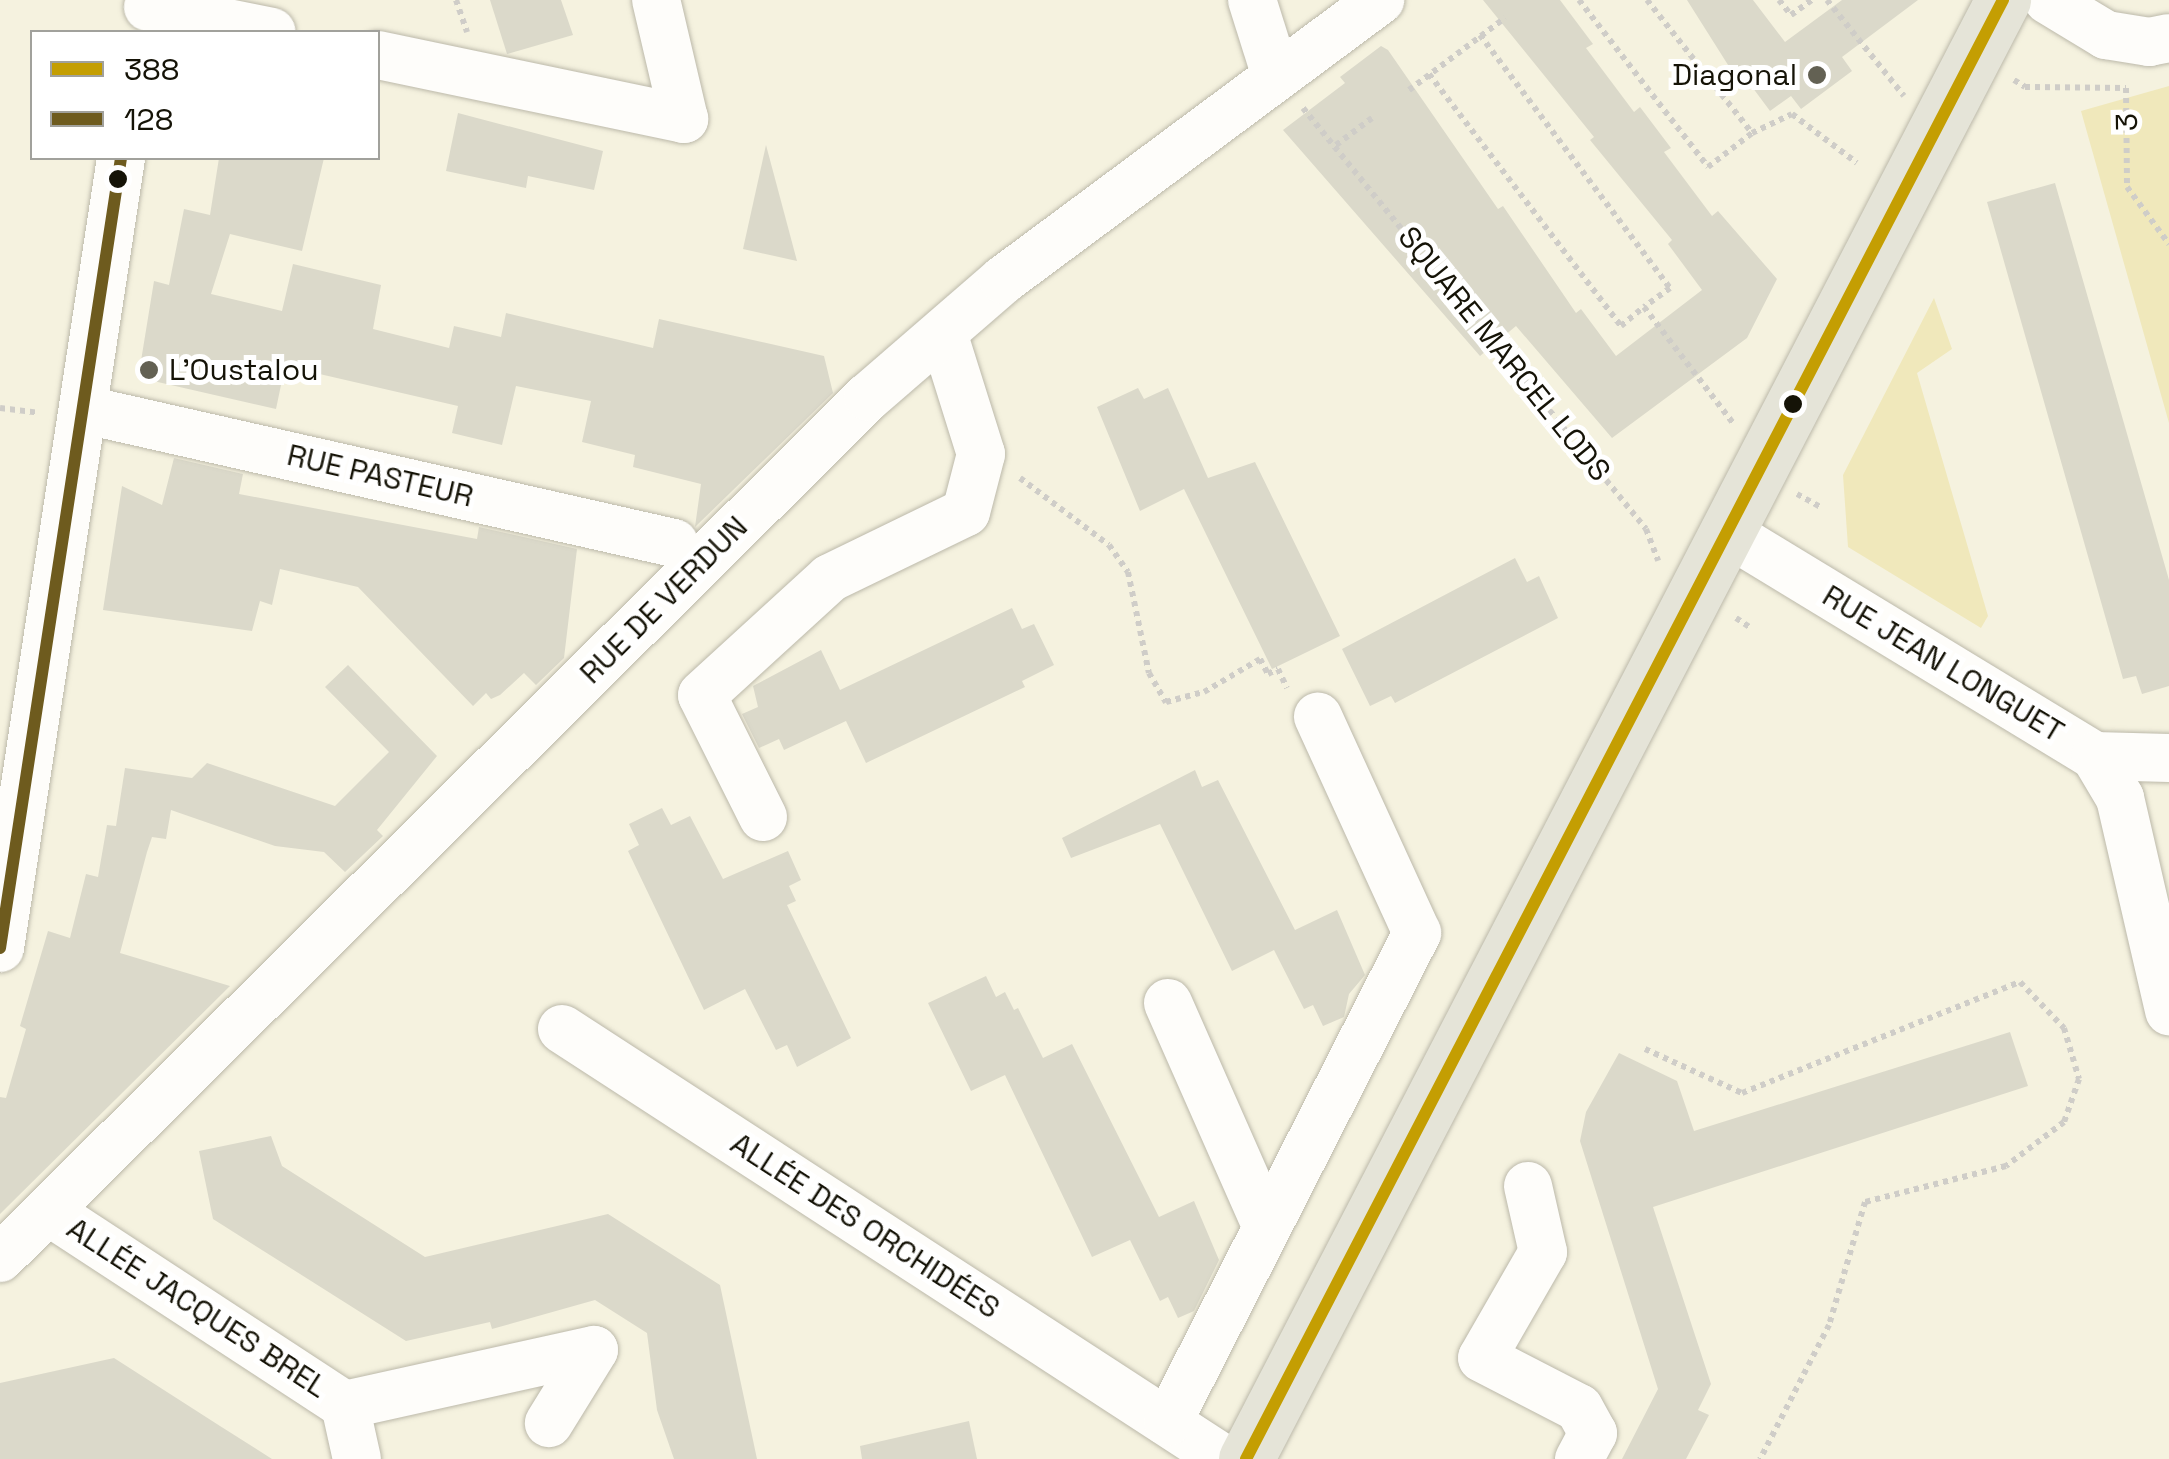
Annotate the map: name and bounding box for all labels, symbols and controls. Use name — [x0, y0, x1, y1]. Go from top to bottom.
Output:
legend — [30, 30, 380, 160]
text: 388 — [124, 50, 180, 89]
place label: Diagonal — [1672, 57, 1797, 93]
marker: Diagonal — [1806, 64, 1828, 86]
text: 128 — [124, 100, 173, 139]
street label: 3 — [2109, 113, 2145, 131]
unlabelled marker — [108, 169, 128, 189]
street label: SQUARE MARCEL LODS — [1390, 219, 1618, 489]
place label: L'Oustalou — [169, 352, 319, 388]
marker: L'Oustalou — [138, 359, 160, 381]
unlabelled marker — [1783, 394, 1803, 414]
street label: RUE PASTEUR — [284, 437, 476, 515]
street label: RUE DE VERDUN — [573, 509, 755, 691]
street label: RUE JEAN LONGUET — [1816, 578, 2070, 750]
street label: ALLÉE DES ORCHIDÉES — [724, 1126, 1006, 1326]
street label: ALLÉE JACQUES BREL — [60, 1210, 334, 1406]

